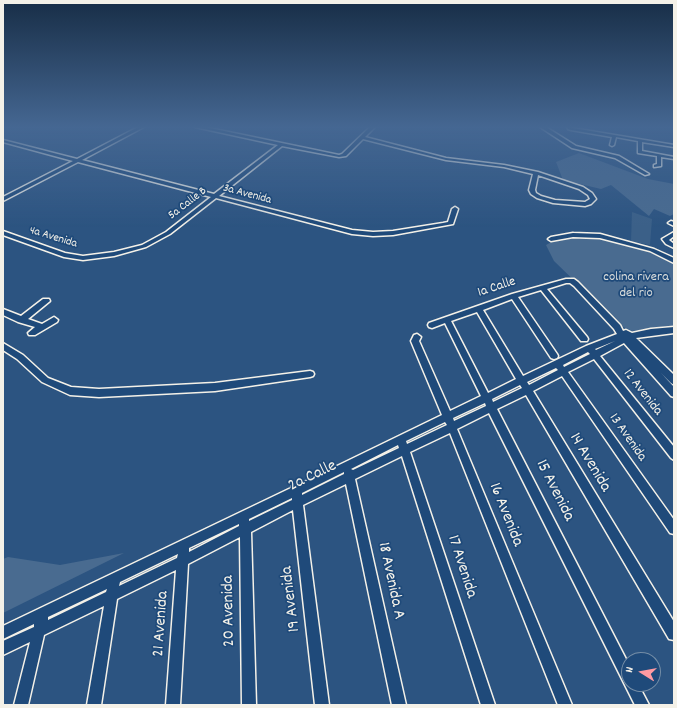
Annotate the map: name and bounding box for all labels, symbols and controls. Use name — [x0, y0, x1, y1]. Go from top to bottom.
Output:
street label: 3a Avenida — [221, 182, 273, 208]
street label: 5a Calle B — [166, 184, 210, 224]
street label: 4a Avenida — [27, 224, 79, 252]
park label: colina rivera del rio — [603, 270, 669, 302]
street label: 1a Calle — [476, 274, 518, 302]
street label: 12 Avenida — [619, 366, 665, 420]
street label: 13 Avenida — [605, 411, 649, 465]
street label: 14 Avenida — [563, 430, 615, 496]
street label: 2a Calle — [286, 457, 340, 497]
street label: 15 Avenida — [530, 457, 578, 525]
street label: 16 Avenida — [483, 480, 527, 550]
street label: 17 Avenida — [441, 533, 481, 601]
street label: 18 Avenida A — [372, 541, 408, 621]
street label: 19 Avenida — [278, 565, 306, 633]
street label: 20 Avenida — [219, 575, 241, 647]
street label: 21 Avenida — [150, 590, 174, 658]
north arrow — [621, 652, 661, 692]
text: N — [622, 666, 639, 674]

